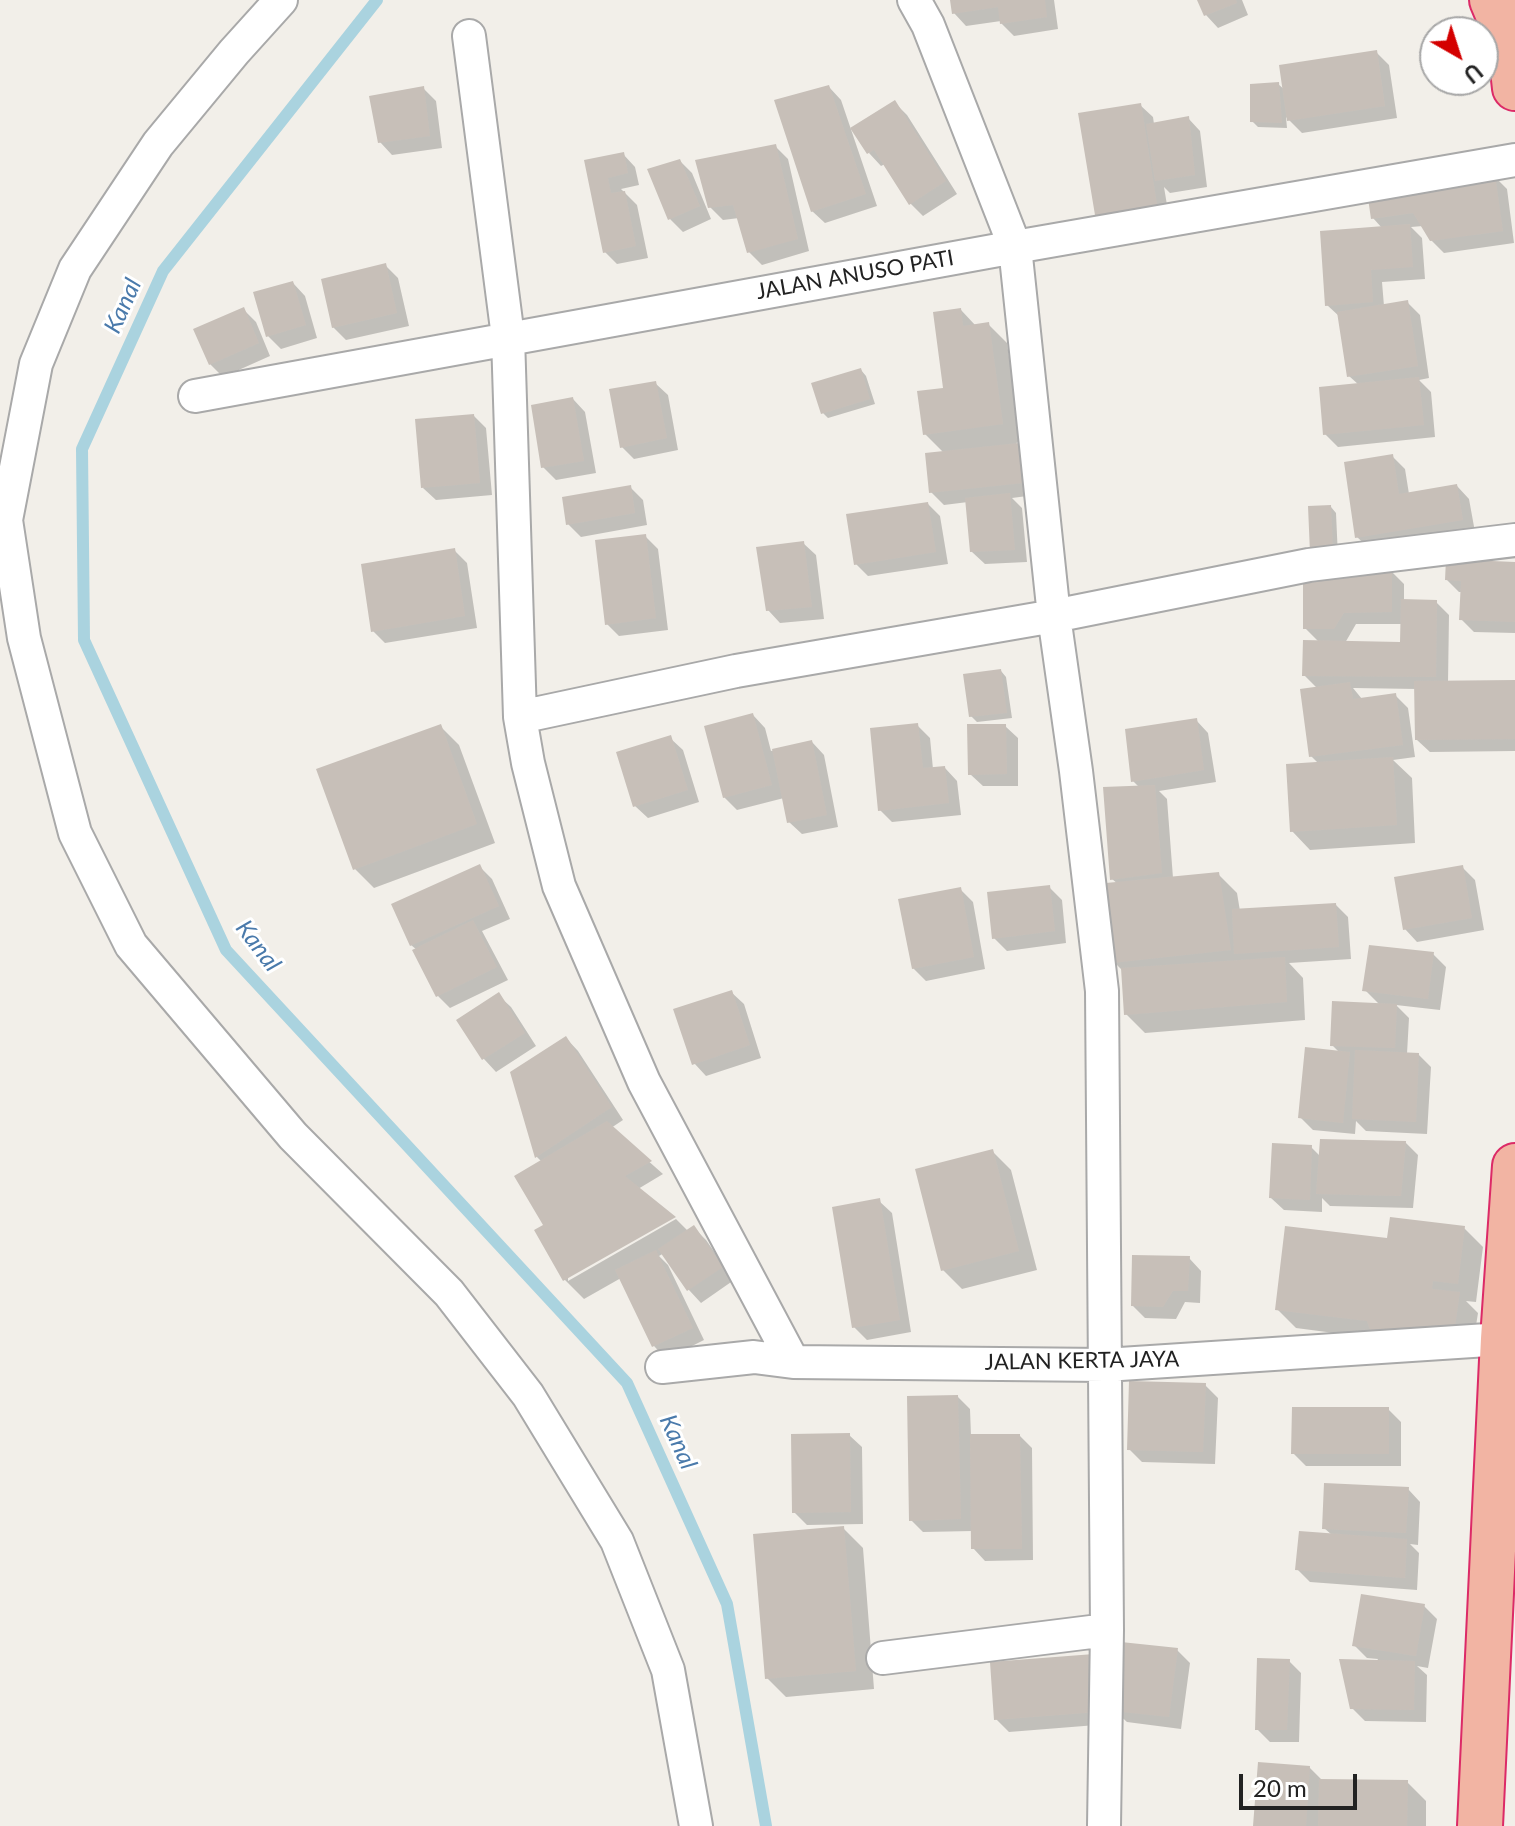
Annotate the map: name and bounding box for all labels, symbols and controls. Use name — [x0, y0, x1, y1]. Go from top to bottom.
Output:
north arrow — [1419, 16, 1499, 96]
text: U — [1458, 58, 1488, 89]
street label: JALAN ANUSO PATI — [754, 245, 956, 305]
water label: Kanal — [98, 274, 148, 338]
water label: Kanal — [229, 915, 287, 977]
street label: JALAN KERTA JAYA — [984, 1346, 1180, 1376]
water label: Kanal — [653, 1410, 703, 1474]
scale bar — [1243, 1758, 1361, 1808]
text: 20 m — [1253, 1773, 1307, 1802]

